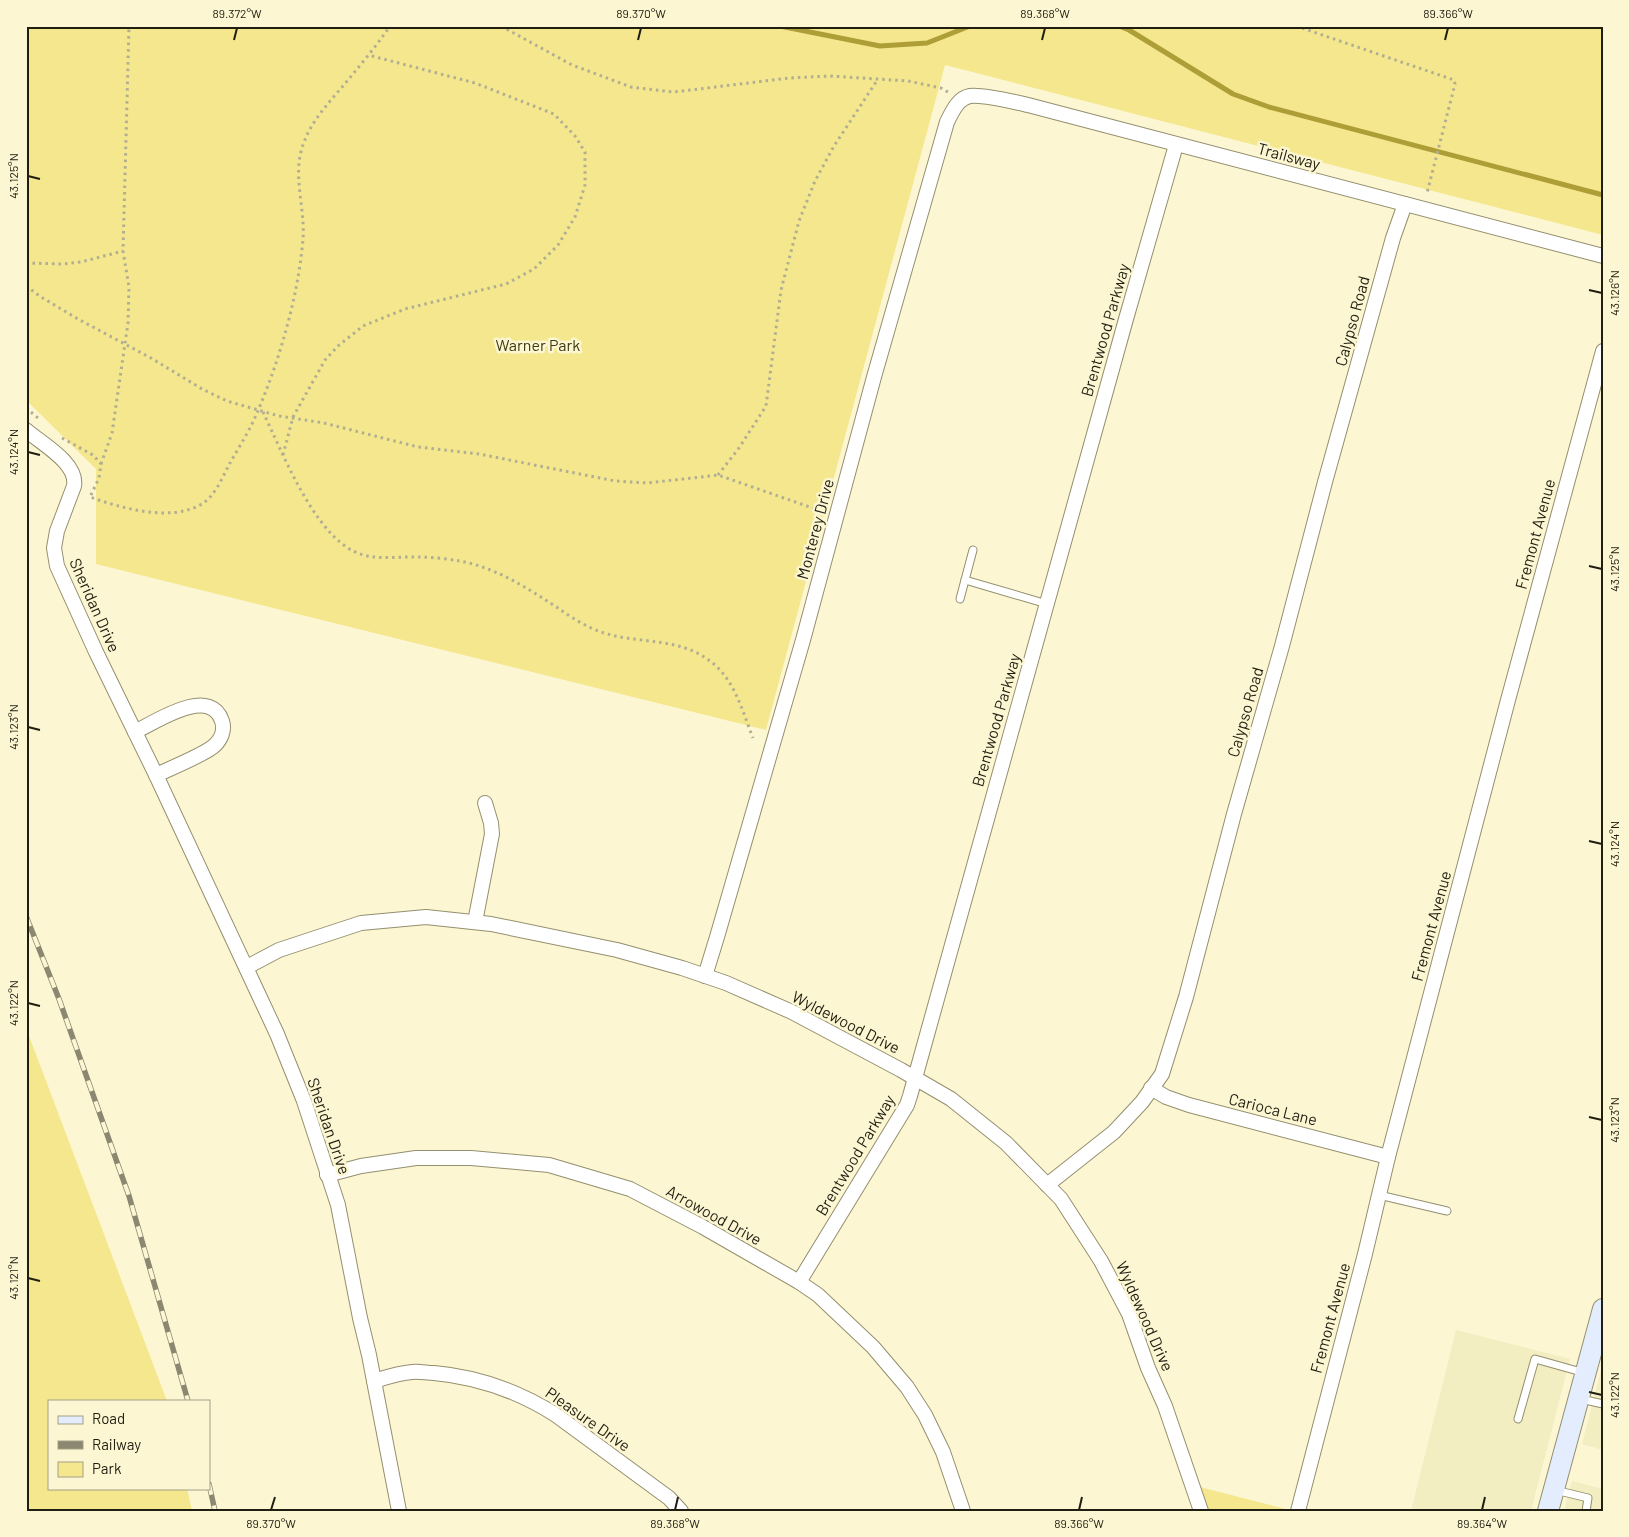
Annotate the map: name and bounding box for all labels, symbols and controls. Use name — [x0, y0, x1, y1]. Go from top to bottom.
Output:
text: 89.372°W — [212, 6, 262, 20]
text: 89.370°W — [616, 6, 666, 20]
text: 89.368°W — [1020, 6, 1070, 20]
text: 89.366°W — [1423, 6, 1473, 20]
street label: Trailsway — [1256, 138, 1323, 173]
text: 43.125°N — [6, 153, 20, 199]
street label: Brentwood Parkway — [1076, 260, 1133, 399]
text: 43.126°N — [1607, 270, 1621, 316]
street label: Calypso Road — [1330, 274, 1373, 368]
park label: Warner Park — [496, 335, 580, 354]
text: 43.124°N — [6, 429, 20, 475]
street label: Monterey Drive — [792, 477, 837, 581]
street label: Fremont Avenue — [1511, 477, 1558, 591]
text: 43.125°N — [1607, 546, 1621, 592]
street label: Sheridan Drive — [66, 555, 125, 655]
street label: Brentwood Parkway — [967, 650, 1024, 789]
street label: Calypso Road — [1223, 665, 1266, 759]
text: 43.123°N — [6, 704, 20, 750]
text: 43.124°N — [1607, 821, 1621, 867]
street label: Fremont Avenue — [1407, 869, 1454, 983]
text: 43.122°N — [6, 980, 20, 1026]
street label: Wyldewood Drive — [789, 986, 903, 1057]
street label: Sheridan Drive — [304, 1075, 355, 1177]
street label: Carioca Lane — [1227, 1088, 1319, 1129]
street label: Brentwood Parkway — [811, 1090, 898, 1219]
text: 43.123°N — [1607, 1097, 1621, 1143]
street label: Arrowood Drive — [663, 1181, 765, 1249]
text: 43.121°N — [6, 1256, 20, 1300]
street label: Wyldewood Drive — [1113, 1258, 1178, 1374]
street label: Fremont Avenue — [1306, 1261, 1353, 1375]
text: 43.122°N — [1607, 1372, 1621, 1418]
street label: Pleasure Drive — [542, 1382, 634, 1455]
legend — [48, 1400, 210, 1490]
text: Road — [92, 1409, 125, 1427]
text: Railway — [92, 1435, 141, 1453]
text: Park — [92, 1459, 122, 1477]
text: 89.370°W — [246, 1516, 296, 1530]
text: 89.368°W — [650, 1516, 700, 1530]
text: 89.366°W — [1054, 1516, 1104, 1530]
text: 89.364°W — [1457, 1516, 1507, 1530]

